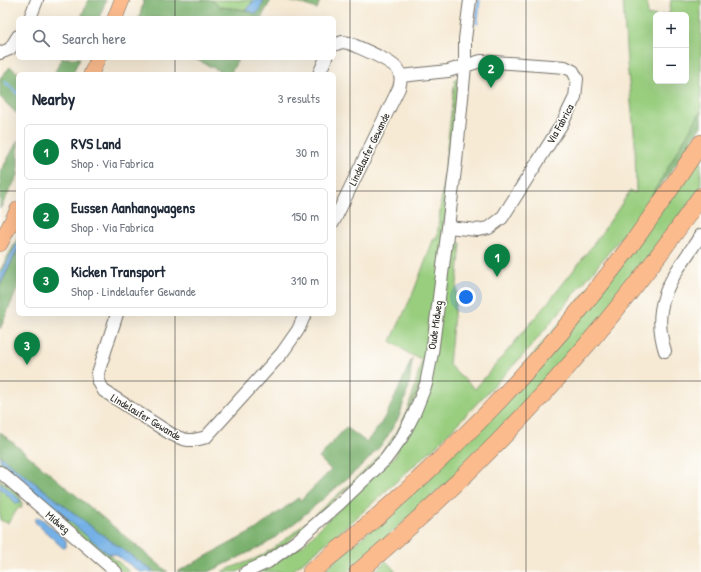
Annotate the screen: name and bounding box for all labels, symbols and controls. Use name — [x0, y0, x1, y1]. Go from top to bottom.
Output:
map controls — [653, 12, 689, 84]
button: + — [653, 12, 689, 48]
search box — [16, 16, 336, 60]
icon: search — [30, 27, 52, 49]
text: Search here — [62, 28, 126, 49]
button: − — [653, 48, 689, 84]
pin: 2 — [478, 55, 504, 88]
text: Nearby — [32, 87, 75, 110]
text: 3 results — [278, 89, 320, 107]
street label: Via Fabrica — [543, 101, 577, 147]
street label: Lindelaufer Gewande — [345, 110, 393, 188]
text: RVS Land — [71, 133, 121, 154]
text: 1 — [44, 143, 48, 161]
text: 30 m — [296, 143, 319, 161]
text: Shop · Via Fabrica — [71, 154, 154, 172]
text: Eussen Aanhangwagens — [71, 197, 195, 218]
text: 2 — [43, 207, 49, 225]
text: 150 m — [291, 207, 319, 225]
text: Shop · Via Fabrica — [71, 218, 154, 236]
pin: 1 — [484, 244, 510, 277]
text: Kicken Transport — [71, 261, 165, 282]
text: 3 — [43, 271, 49, 289]
text: 310 m — [291, 271, 319, 289]
text: Shop · Lindelaufer Gewande — [71, 282, 196, 300]
your location — [456, 287, 476, 307]
street label: Oude Midweg — [425, 299, 445, 350]
pin: 3 — [14, 332, 40, 365]
street label: Lindelaufer Gewande — [108, 390, 184, 444]
street label: Midweg — [43, 508, 73, 536]

